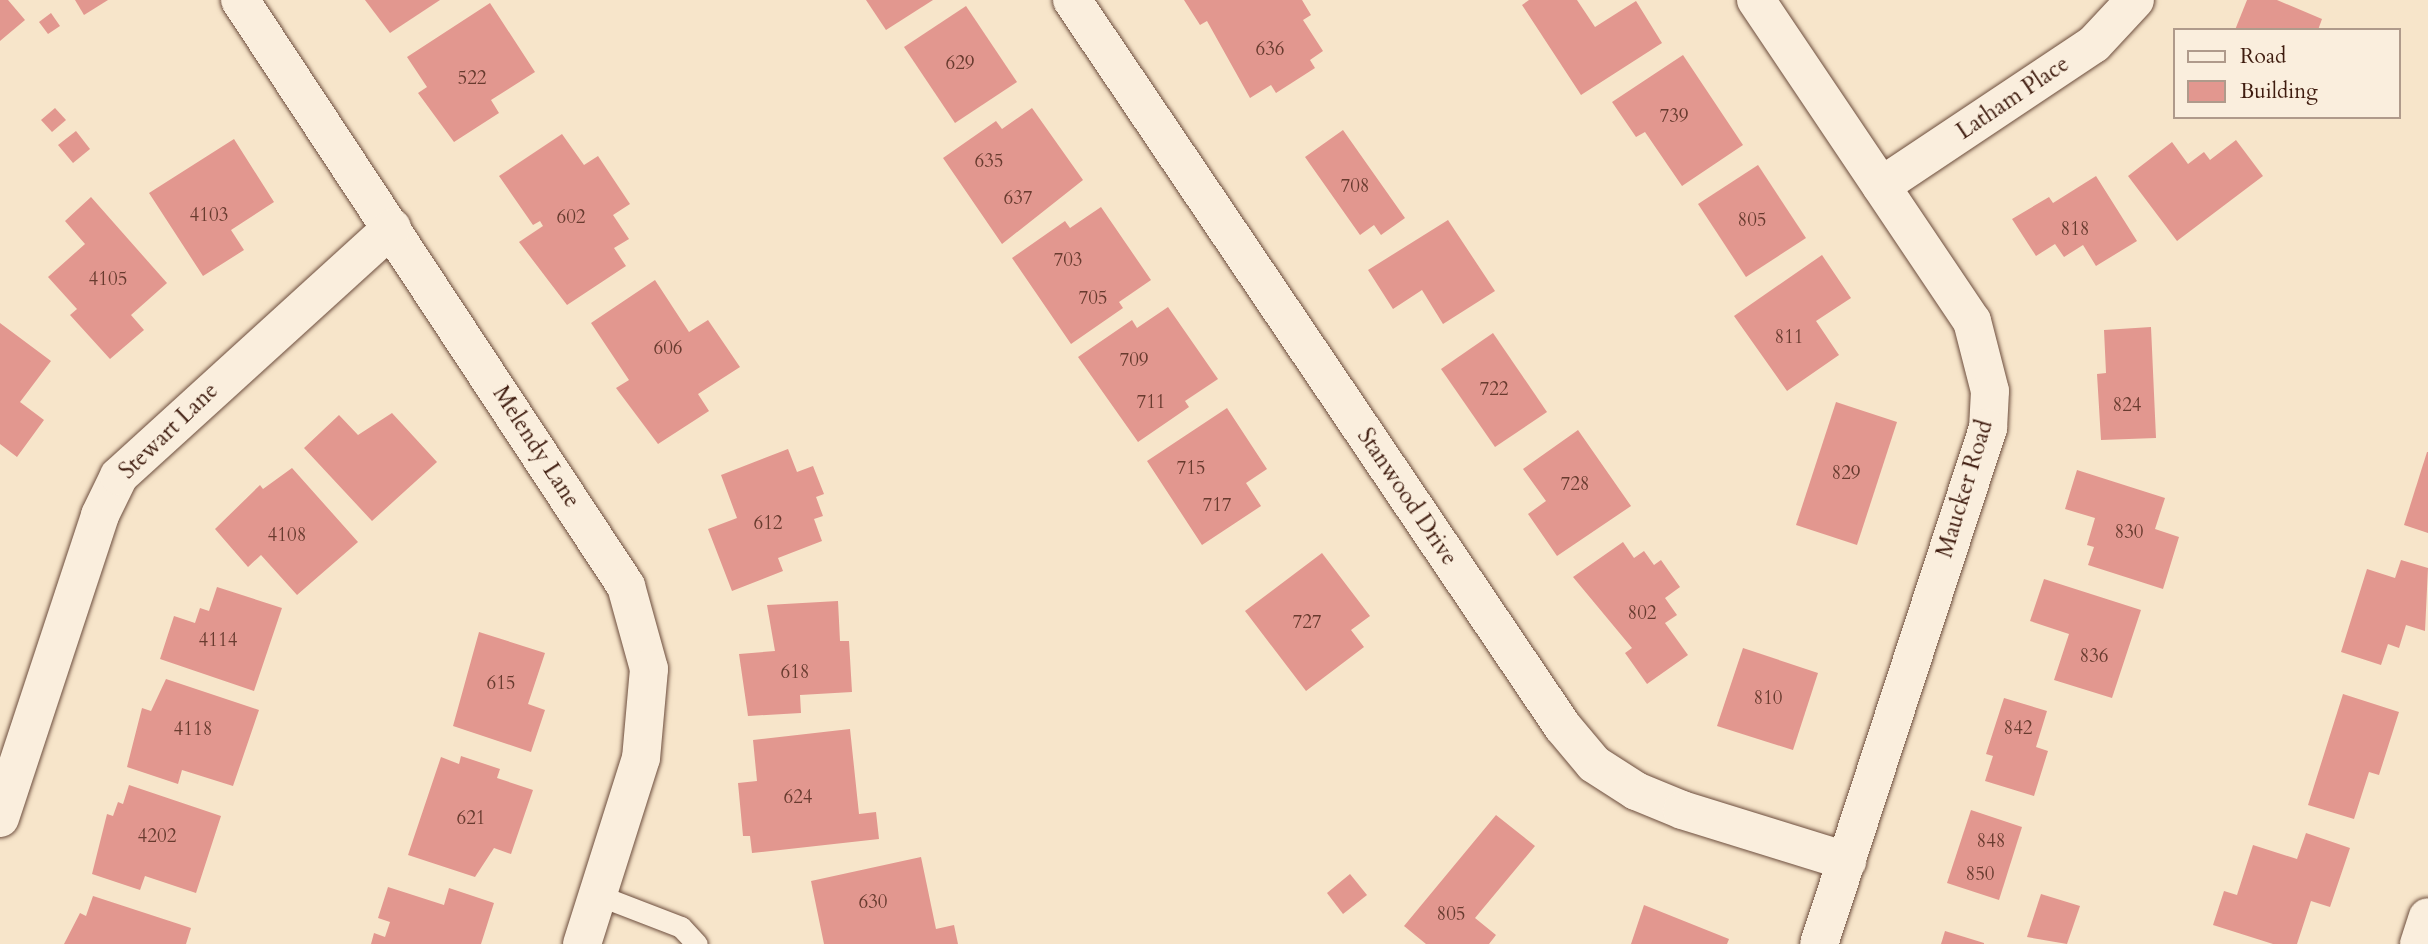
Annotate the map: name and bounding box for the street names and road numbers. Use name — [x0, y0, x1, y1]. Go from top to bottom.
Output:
street label: Latham Place — [1952, 50, 2074, 146]
street label: Stewart Lane — [114, 377, 224, 485]
street label: Melendy Lane — [486, 381, 586, 513]
street label: Maucker Road — [1931, 417, 1999, 561]
street label: Stanwood Drive — [1351, 423, 1463, 571]

